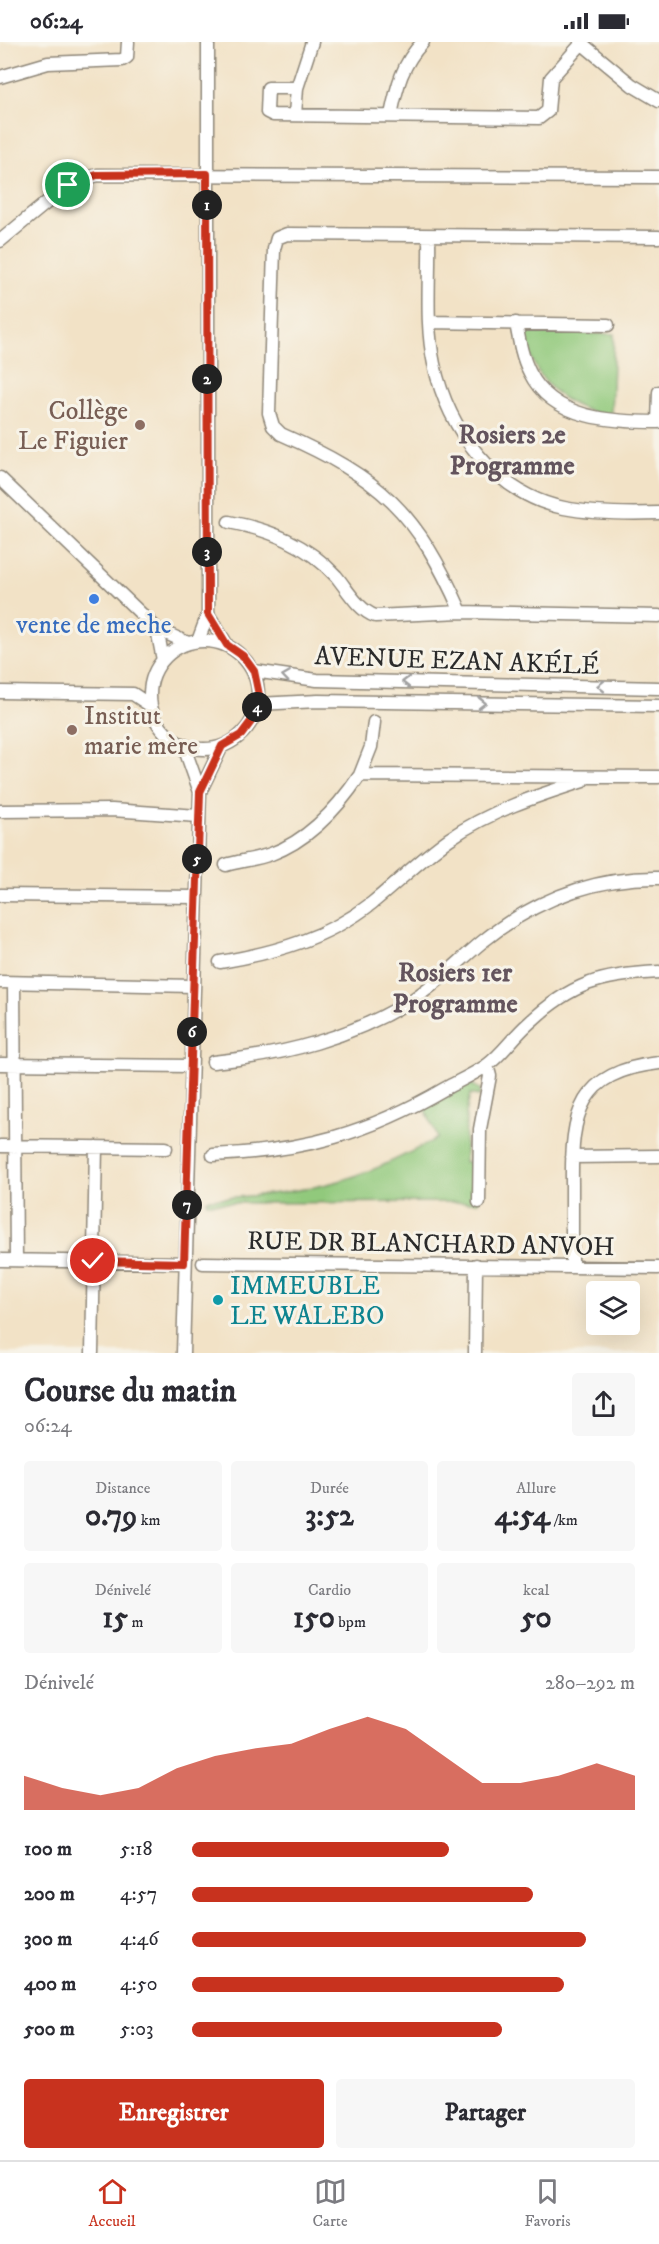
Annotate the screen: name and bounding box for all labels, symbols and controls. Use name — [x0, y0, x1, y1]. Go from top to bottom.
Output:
text: 06:24 — [30, 8, 83, 35]
pin — [42, 159, 93, 210]
icon: arrive — [51, 168, 84, 201]
pin: 1 — [192, 190, 222, 220]
text: 1 — [204, 195, 210, 215]
pin: 2 — [192, 364, 222, 394]
text: 2 — [203, 369, 211, 389]
place label: Collège Le Figuier — [18, 395, 128, 458]
marker: Collège Le Figuier — [133, 418, 147, 432]
district label: Rosiers 2e Programme — [449, 418, 575, 483]
pin: 3 — [192, 537, 222, 567]
text: 3 — [204, 542, 210, 562]
marker: vente de meche — [87, 592, 101, 606]
place label: vente de meche — [15, 609, 172, 642]
street label: AVENUE EZAN AKÉLÉ — [314, 640, 600, 683]
one-way arrow — [281, 670, 290, 682]
one-way arrow — [401, 676, 410, 688]
one-way arrow — [596, 680, 605, 693]
pin: 4 — [242, 692, 272, 722]
text: 4 — [252, 697, 262, 717]
one-way arrow — [477, 697, 486, 710]
place label: Institut marie mère — [84, 700, 198, 763]
marker: Institut marie mère — [65, 723, 79, 737]
pin: 5 — [182, 844, 212, 874]
text: 5 — [193, 849, 201, 869]
district label: Rosiers 1er Programme — [392, 956, 518, 1021]
pin: 6 — [177, 1017, 207, 1047]
text: 6 — [188, 1022, 196, 1042]
pin: 7 — [172, 1190, 202, 1220]
text: 7 — [183, 1195, 191, 1215]
street label: RUE DR BLANCHARD ANVOH — [247, 1225, 615, 1264]
pin — [67, 1235, 118, 1286]
icon: check — [76, 1244, 109, 1277]
place label: IMMEUBLE LE WALEBO — [230, 1270, 384, 1333]
map controls — [586, 1281, 640, 1335]
button: layers — [586, 1281, 640, 1335]
marker: IMMEUBLE LE WALEBO — [211, 1293, 225, 1307]
text: Course du matin — [24, 1371, 237, 1412]
button: share — [572, 1373, 635, 1436]
text: 06:24 — [24, 1414, 72, 1439]
text: Distance — [95, 1478, 150, 1498]
text: Durée — [310, 1478, 349, 1498]
text: Allure — [516, 1478, 556, 1498]
text: 0.79 — [85, 1498, 137, 1535]
text: 3:52 — [305, 1498, 354, 1535]
text: 4:54 — [494, 1498, 550, 1535]
text: km — [137, 1510, 161, 1530]
text: /km — [550, 1510, 578, 1530]
text: Dénivelé — [95, 1580, 151, 1600]
text: Cardio — [308, 1580, 351, 1600]
text: kcal — [523, 1580, 549, 1600]
text: 15 — [102, 1600, 128, 1637]
text: 150 — [293, 1600, 335, 1637]
text: 50 — [521, 1600, 552, 1637]
text: m — [128, 1612, 143, 1632]
text: bpm — [335, 1612, 366, 1632]
text: Dénivelé — [24, 1671, 94, 1696]
text: 280–292 m — [545, 1671, 635, 1696]
text: 100 m — [24, 1837, 72, 1862]
text: 5:18 — [120, 1837, 153, 1862]
text: 200 m — [24, 1882, 75, 1907]
text: 4:57 — [120, 1882, 157, 1907]
text: 300 m — [24, 1927, 72, 1952]
text: 4:46 — [120, 1927, 159, 1952]
text: 400 m — [24, 1972, 76, 1997]
text: 4:50 — [120, 1972, 157, 1997]
text: 500 m — [24, 2017, 75, 2042]
text: 5:03 — [120, 2017, 153, 2042]
button: Enregistrer — [24, 2079, 324, 2148]
button: Partager — [336, 2079, 635, 2148]
tab: Accueil — [88, 2175, 136, 2231]
tab: Carte — [312, 2175, 348, 2231]
tab: Favoris — [524, 2175, 571, 2231]

